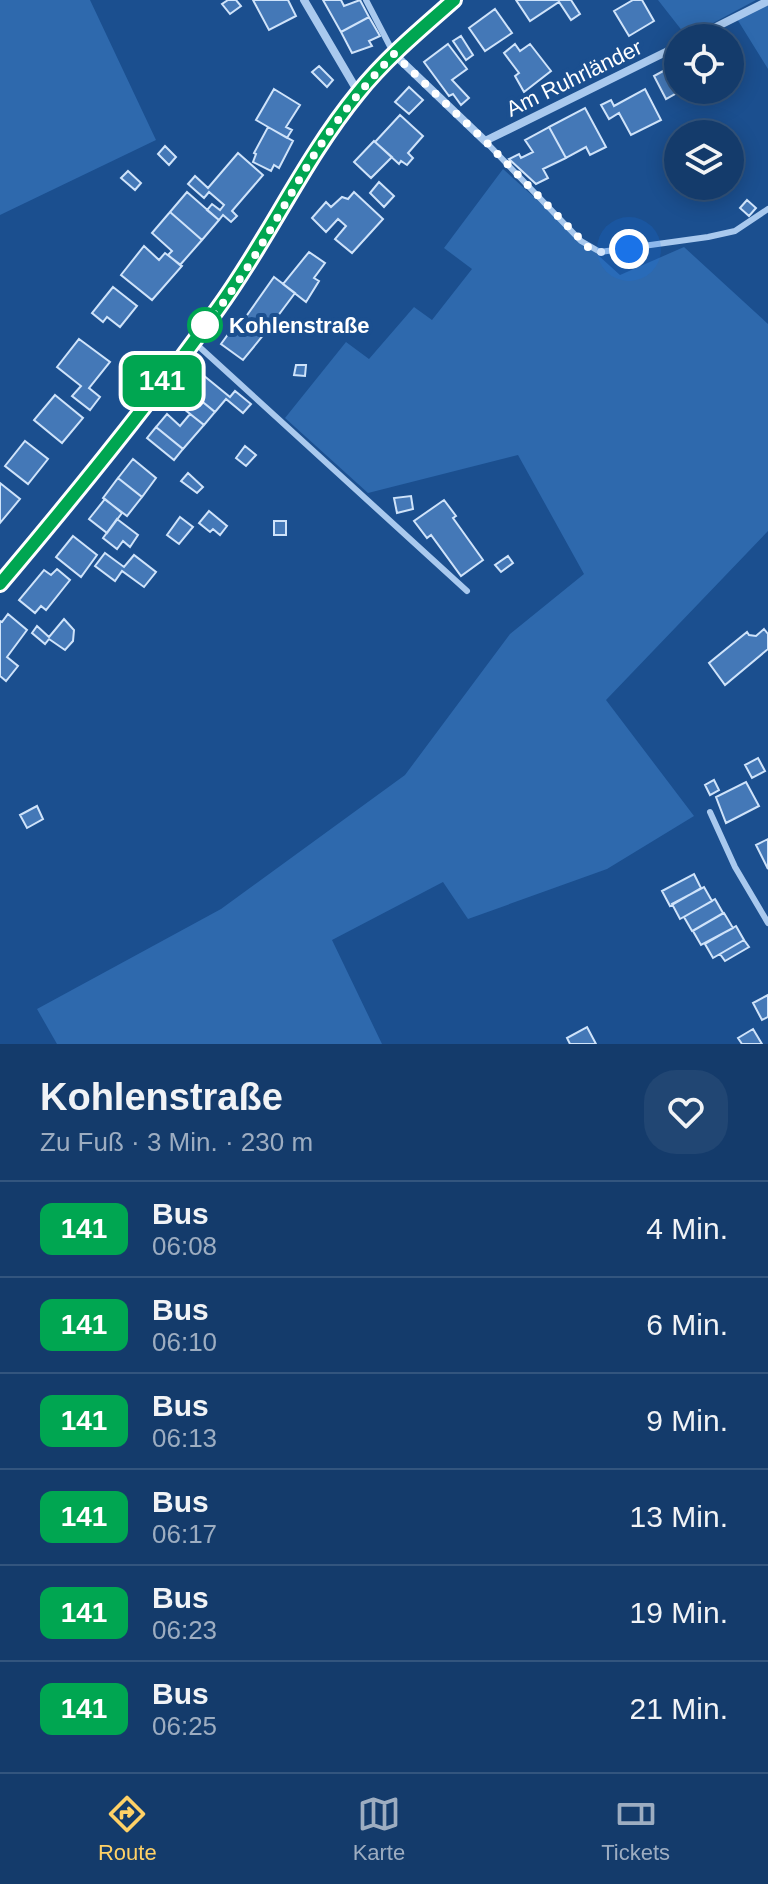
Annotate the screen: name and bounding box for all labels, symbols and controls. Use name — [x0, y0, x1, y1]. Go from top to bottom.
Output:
map controls — [664, 24, 744, 200]
button: locate — [664, 24, 744, 104]
street label: Am Ruhrländer — [502, 34, 646, 122]
button: layers — [664, 120, 744, 200]
your location — [609, 229, 649, 269]
marker: Kohlenstraße — [188, 308, 222, 342]
place label: Kohlenstraße — [229, 313, 370, 338]
line badge: 141 — [116, 355, 208, 407]
text: 141 — [139, 365, 185, 396]
button: heart — [644, 1070, 728, 1154]
text: Kohlenstraße — [40, 1076, 283, 1118]
text: Zu Fuß · 3 Min. · 230 m — [40, 1127, 313, 1157]
text: Bus — [152, 1197, 209, 1230]
text: 4 Min. — [646, 1212, 728, 1245]
text: 141 — [61, 1213, 107, 1244]
text: 06:08 — [152, 1231, 217, 1261]
text: Bus — [152, 1293, 209, 1326]
text: 6 Min. — [646, 1308, 728, 1341]
text: 141 — [61, 1309, 107, 1340]
text: 06:10 — [152, 1327, 217, 1357]
text: Bus — [152, 1389, 209, 1422]
text: 9 Min. — [646, 1404, 728, 1437]
text: 141 — [61, 1405, 107, 1436]
text: 06:13 — [152, 1423, 217, 1453]
text: Bus — [152, 1485, 209, 1518]
text: 13 Min. — [630, 1500, 728, 1533]
text: 141 — [61, 1501, 107, 1532]
text: 06:17 — [152, 1519, 217, 1549]
text: Bus — [152, 1581, 209, 1614]
text: 19 Min. — [630, 1596, 728, 1629]
text: 141 — [61, 1597, 107, 1628]
text: 06:23 — [152, 1615, 217, 1645]
text: Bus — [152, 1677, 209, 1710]
text: 21 Min. — [630, 1692, 728, 1725]
text: 141 — [61, 1693, 107, 1724]
text: 06:25 — [152, 1711, 217, 1741]
tab: Route — [98, 1792, 157, 1866]
tab: Karte — [353, 1792, 405, 1866]
tab: Tickets — [601, 1792, 670, 1866]

